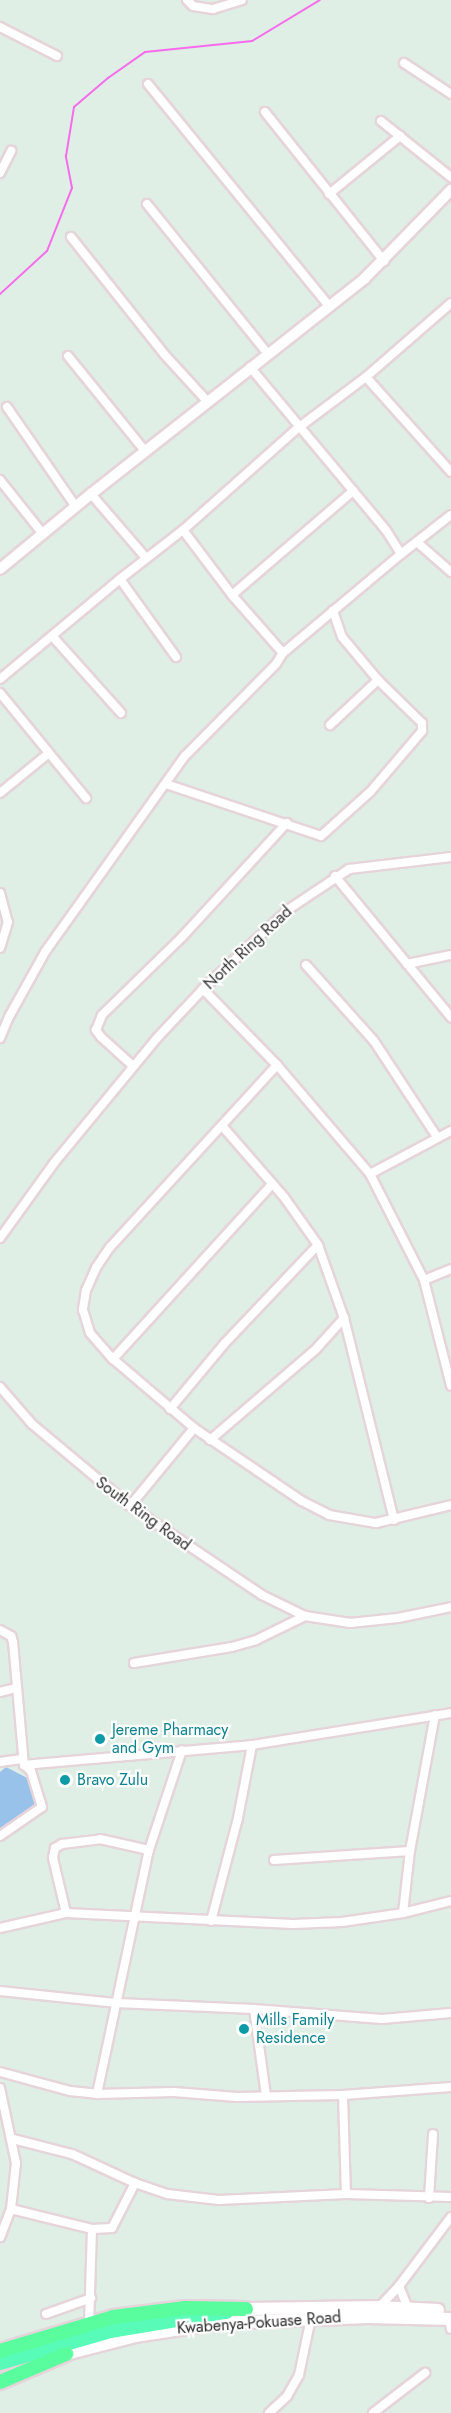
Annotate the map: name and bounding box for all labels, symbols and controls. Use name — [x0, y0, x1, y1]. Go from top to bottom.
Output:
street label: North Ring Road — [200, 902, 296, 994]
street label: South Ring Road — [92, 1473, 194, 1555]
place label: Jereme Pharmacy and Gym — [112, 1720, 228, 1758]
marker: Jereme Pharmacy and Gym — [93, 1732, 107, 1746]
place label: Bravo Zulu — [77, 1770, 148, 1790]
marker: Bravo Zulu — [58, 1773, 72, 1787]
place label: Mills Family Residence — [256, 2010, 334, 2048]
marker: Mills Family Residence — [237, 2022, 251, 2036]
street label: Kwabenya-Pokuase Road — [176, 2308, 342, 2338]

